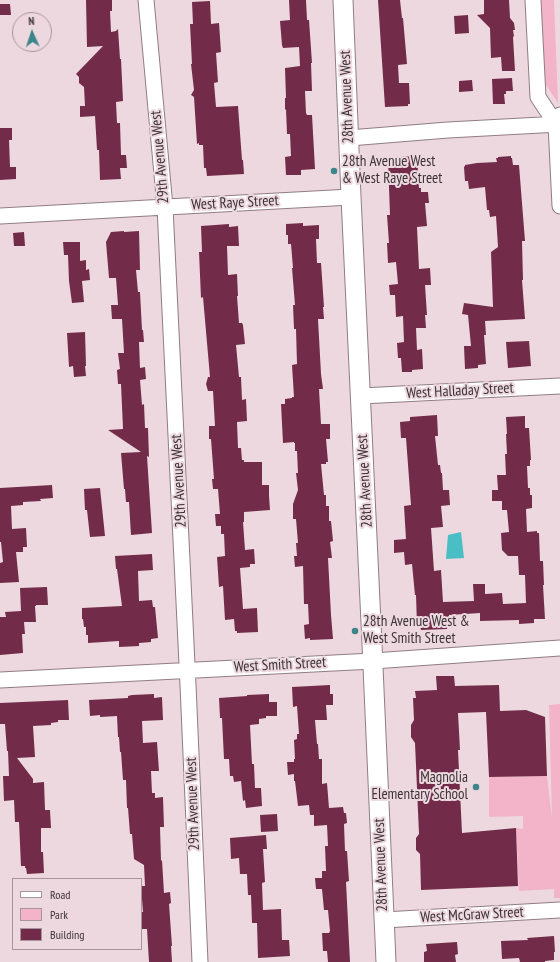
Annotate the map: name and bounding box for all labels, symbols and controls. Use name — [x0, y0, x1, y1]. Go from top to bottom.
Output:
north arrow — [12, 12, 52, 52]
text: N — [28, 14, 35, 28]
street label: 28th Avenue West — [336, 50, 358, 144]
street label: 29th Avenue West — [147, 110, 173, 204]
place label: 28th Avenue West & West Raye Street — [342, 153, 442, 188]
marker: 28th Avenue West & West Raye Street — [329, 166, 339, 176]
street label: West Raye Street — [191, 192, 279, 214]
street label: West Halladay Street — [406, 379, 514, 403]
street label: 29th Avenue West — [168, 434, 190, 528]
street label: 28th Avenue West — [354, 434, 376, 528]
place label: 28th Avenue West & West Smith Street — [363, 613, 469, 648]
marker: 28th Avenue West & West Smith Street — [350, 626, 360, 636]
street label: West Smith Street — [233, 654, 327, 676]
street label: 29th Avenue West — [182, 757, 204, 851]
place label: Magnolia Elementary School — [371, 769, 468, 804]
marker: Magnolia Elementary School — [471, 782, 481, 792]
street label: 28th Avenue West — [370, 818, 392, 912]
legend — [12, 878, 142, 950]
text: Road — [50, 887, 70, 902]
street label: West McGraw Street — [420, 903, 524, 927]
text: Park — [50, 907, 68, 922]
text: Building — [50, 927, 85, 942]

